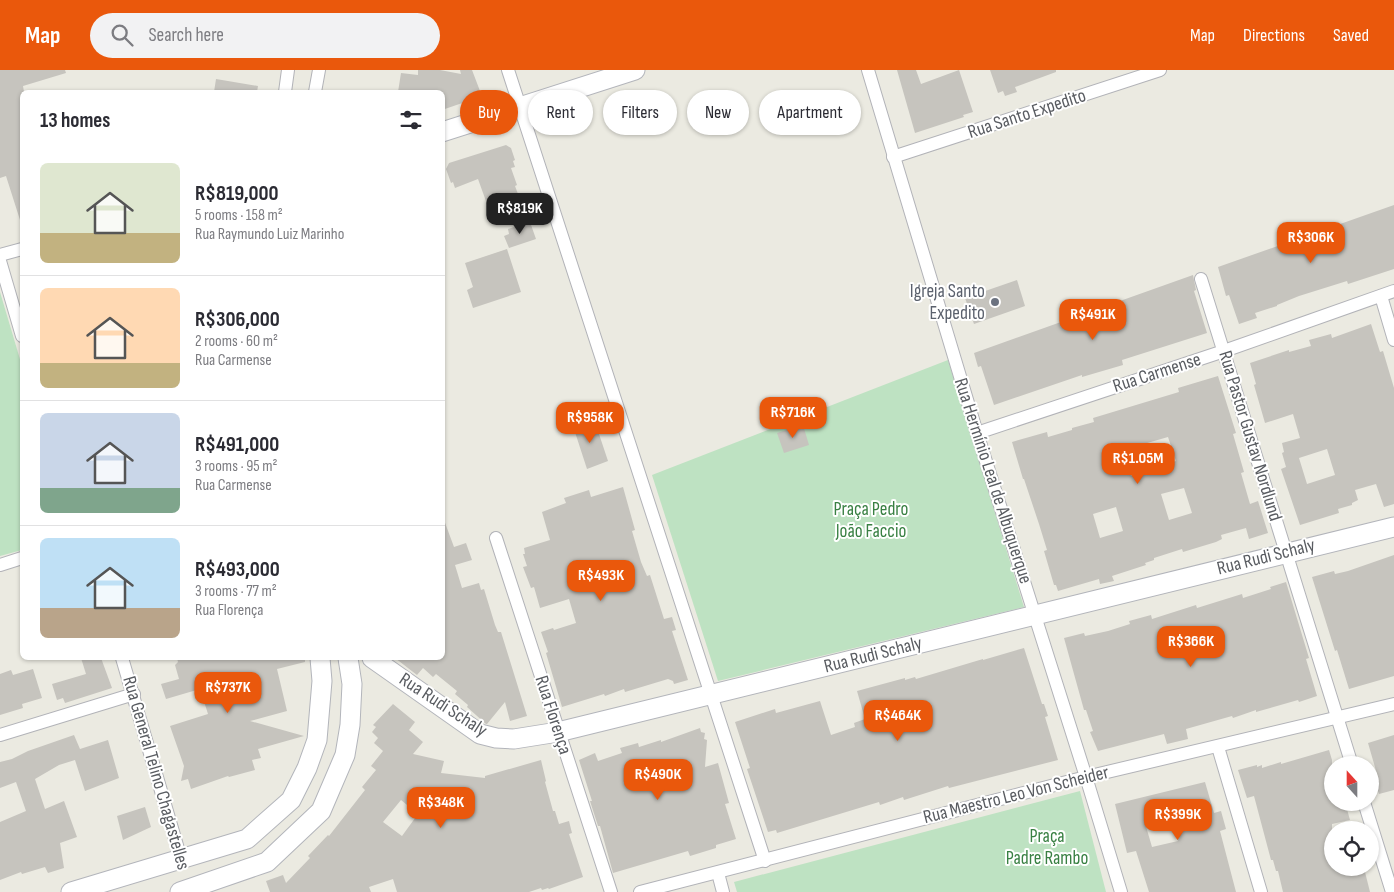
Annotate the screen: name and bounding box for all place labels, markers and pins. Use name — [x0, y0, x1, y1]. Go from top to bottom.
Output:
pin: R$819K — [479, 192, 561, 235]
pin: R$306K — [1270, 222, 1352, 264]
place label: Igreja Santo Expedito — [910, 280, 985, 325]
marker: Igreja Santo Expedito — [989, 296, 1001, 308]
pin: R$491K — [1052, 298, 1134, 341]
pin: R$716K — [752, 396, 834, 439]
pin: R$958K — [549, 402, 631, 444]
pin: R$1.05M — [1092, 442, 1184, 485]
pin: R$493K — [560, 560, 642, 602]
pin: R$366K — [1150, 626, 1232, 668]
pin: R$737K — [187, 672, 269, 714]
pin: R$464K — [857, 700, 939, 742]
pin: R$490K — [617, 758, 699, 801]
pin: R$348K — [400, 786, 482, 829]
pin: R$399K — [1137, 798, 1219, 841]

